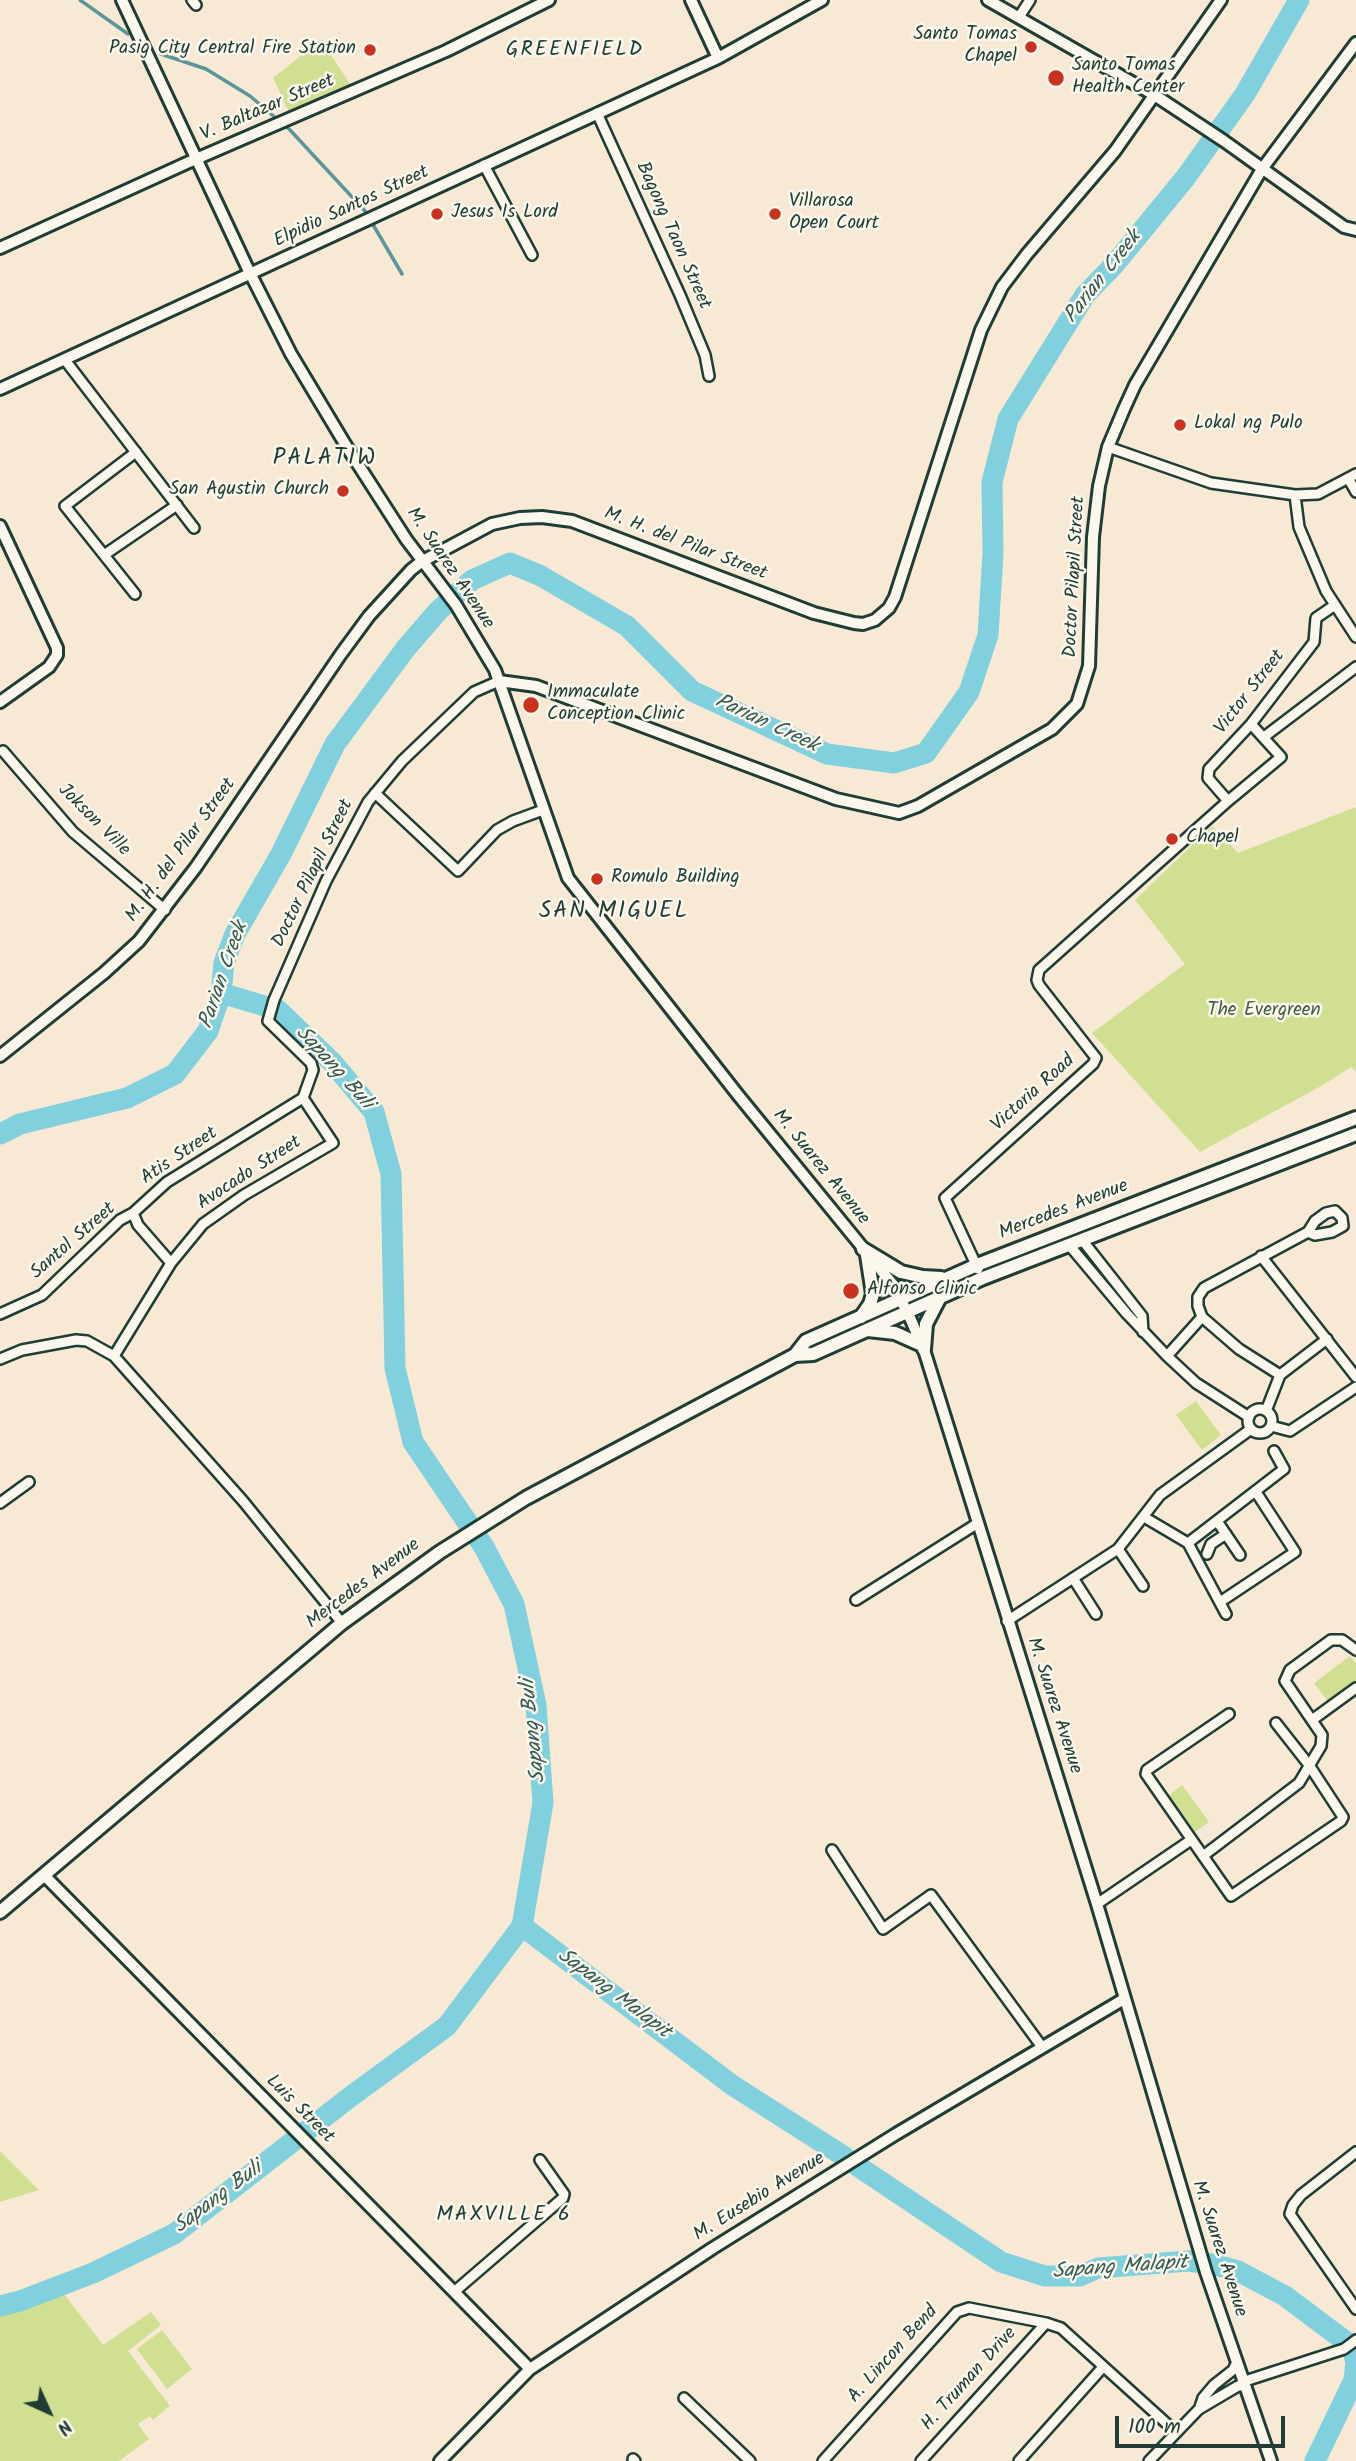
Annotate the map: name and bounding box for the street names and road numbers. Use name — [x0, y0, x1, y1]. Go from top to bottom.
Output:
street label: V. Baltazar Street — [197, 70, 339, 148]
street label: Bagong Taon Street — [629, 159, 715, 313]
street label: Elpidio Santos Street — [271, 162, 433, 254]
street label: Doctor Pilapil Street — [1060, 496, 1092, 658]
street label: M. H. del Pilar Street — [600, 503, 770, 587]
street label: M. Suarez Avenue — [400, 504, 498, 634]
street label: Victor Street — [1211, 646, 1291, 740]
street label: M. H. del Pilar Street — [122, 774, 242, 928]
street label: Jokson Ville — [52, 780, 134, 862]
street label: Doctor Pilapil Street — [268, 796, 360, 952]
street label: Victoria Road — [988, 1051, 1080, 1137]
street label: M. Suarez Avenue — [766, 1106, 874, 1230]
street label: Atis Street — [137, 1123, 223, 1191]
street label: Avocado Street — [194, 1132, 306, 1216]
street label: Mercedes Avenue — [996, 1176, 1132, 1246]
street label: Santol Street — [27, 1199, 121, 1285]
street label: Mercedes Avenue — [303, 1535, 425, 1635]
street label: M. Suarez Avenue — [1020, 1635, 1086, 1777]
street label: Luis Street — [260, 2071, 338, 2149]
street label: M. Eusebio Avenue — [690, 2148, 830, 2248]
street label: M. Suarez Avenue — [1185, 2178, 1251, 2320]
street label: A. Lincon Bend — [844, 2301, 944, 2409]
street label: H. Truman Drive — [917, 2323, 1023, 2437]

